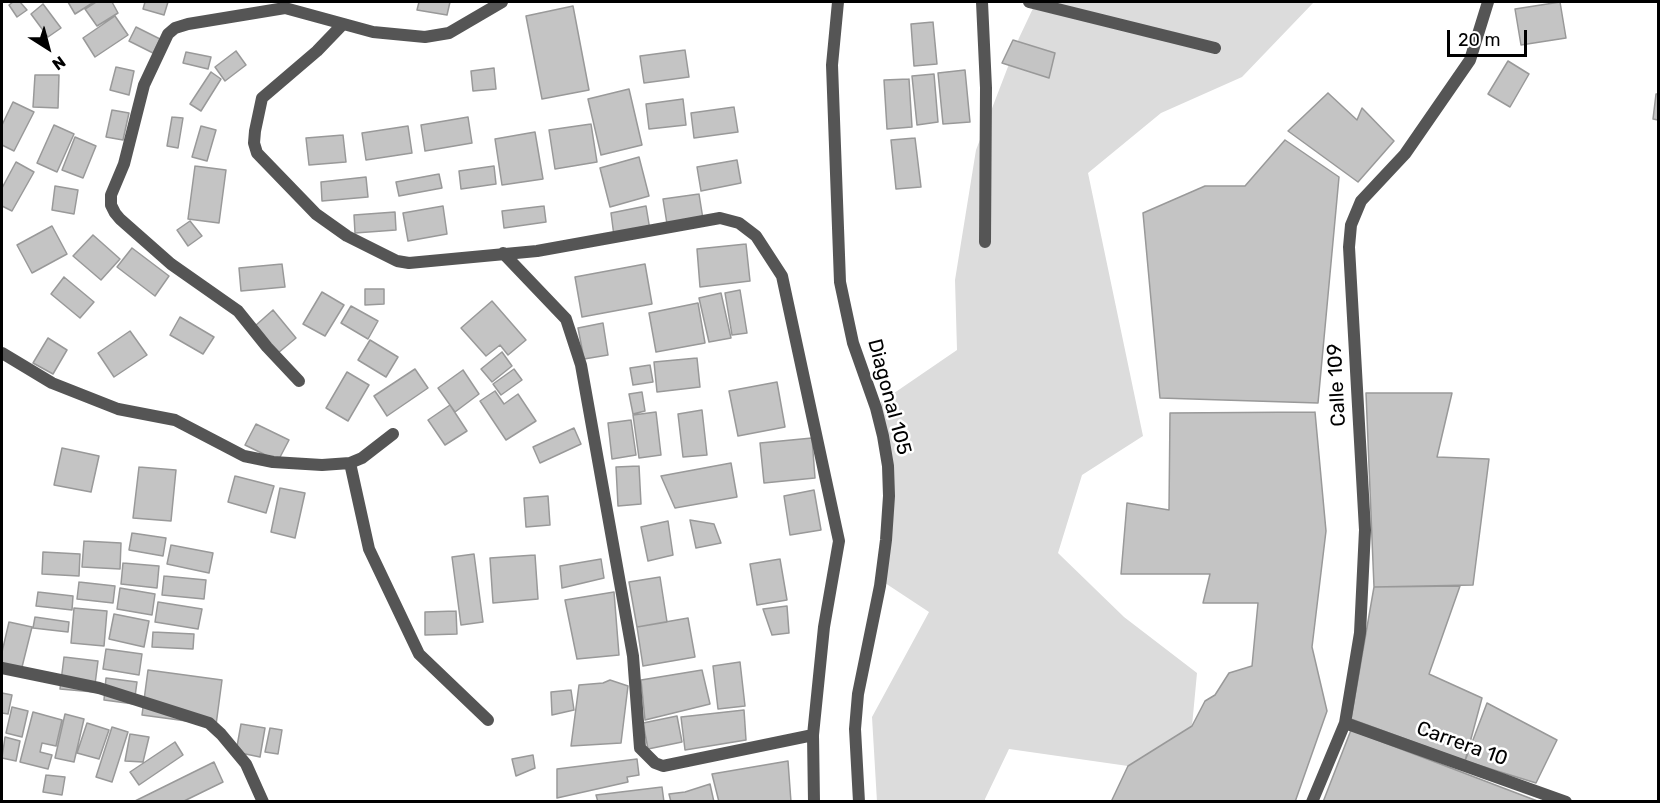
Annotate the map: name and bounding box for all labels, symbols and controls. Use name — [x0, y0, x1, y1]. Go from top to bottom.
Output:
north arrow — [18, 18, 78, 78]
scale bar — [1450, 18, 1530, 56]
text: 20 m — [1458, 29, 1500, 51]
text: N — [49, 52, 69, 74]
street label: Diagonal 105 — [862, 336, 916, 458]
street label: Calle 109 — [1323, 343, 1351, 427]
street label: Carrera 10 — [1413, 716, 1511, 772]

